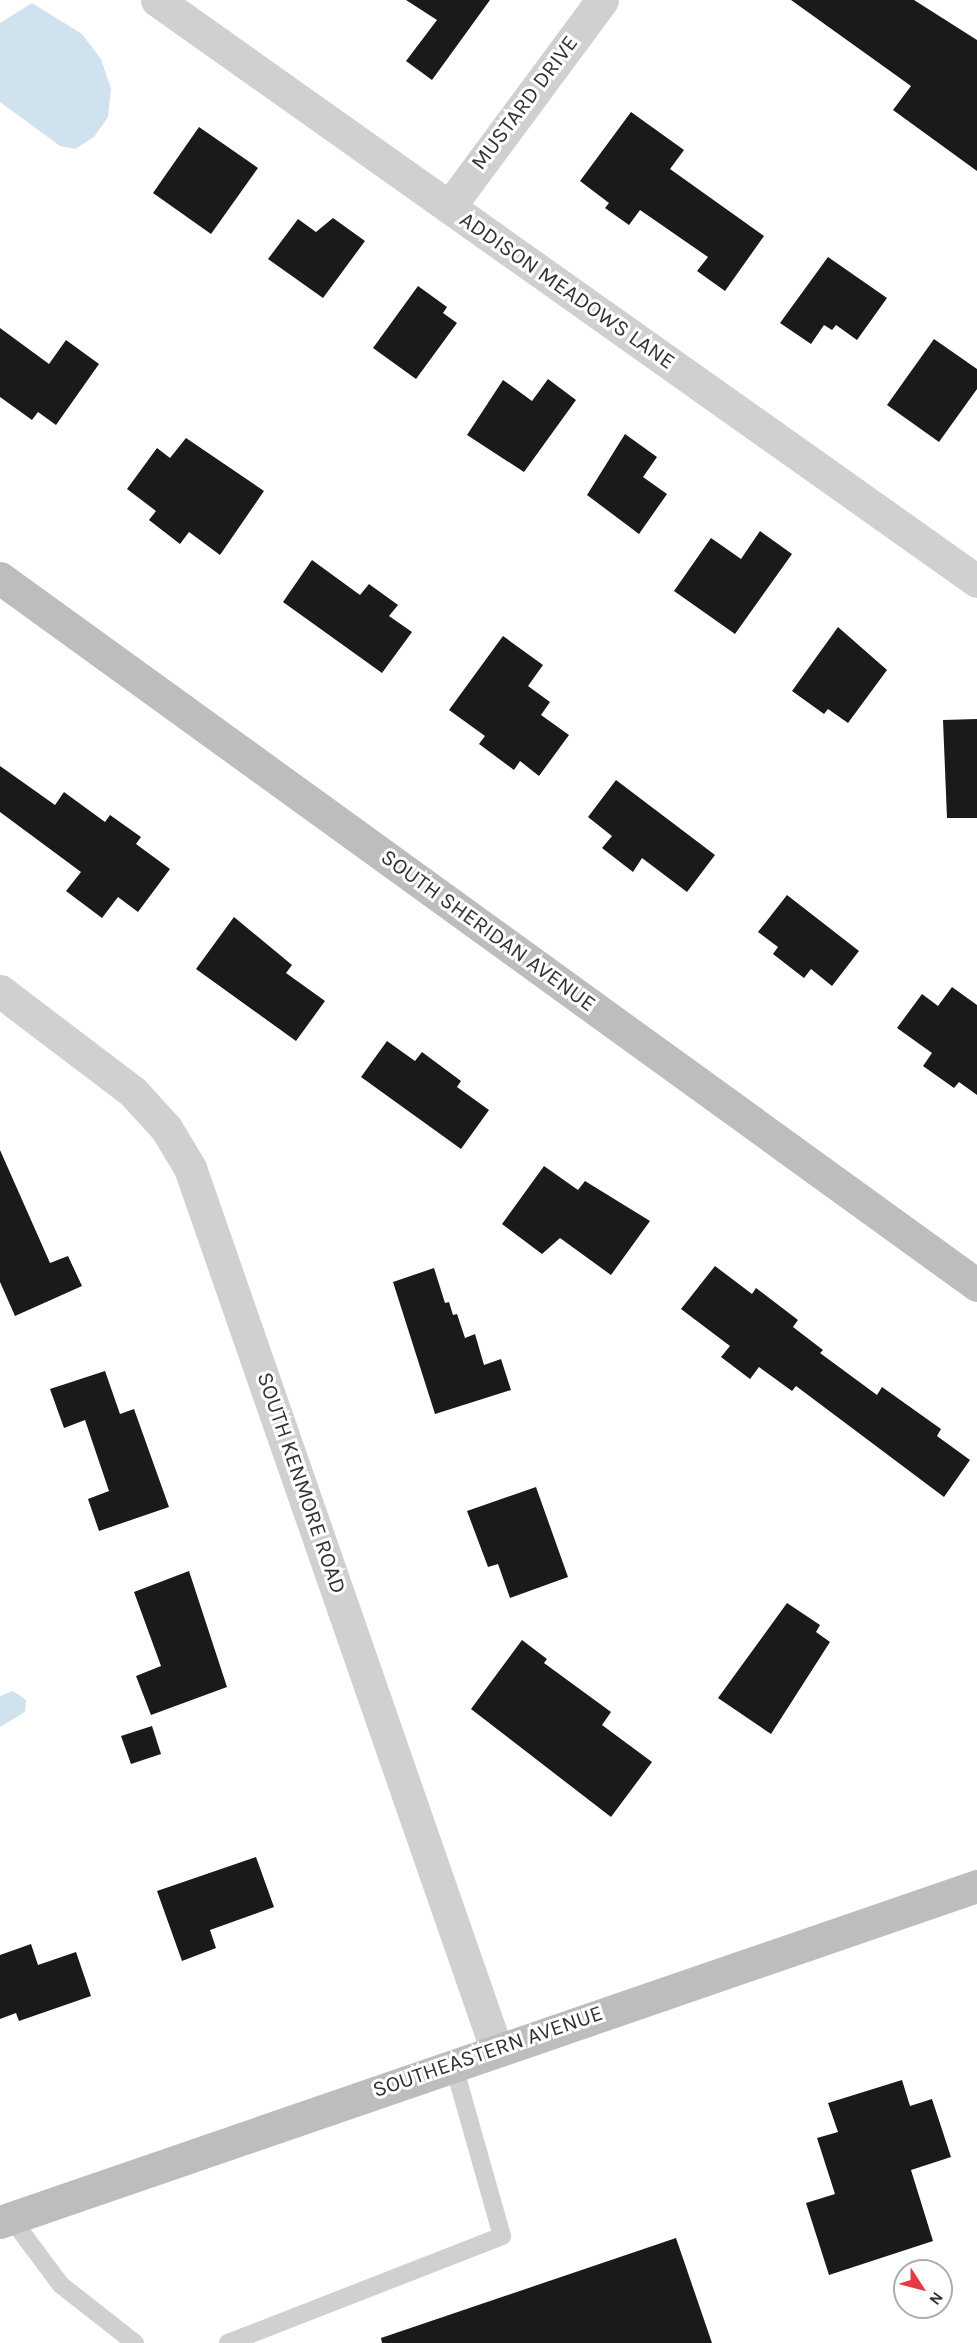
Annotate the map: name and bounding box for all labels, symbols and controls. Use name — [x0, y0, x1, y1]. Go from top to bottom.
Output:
street label: MUSTARD DRIVE — [466, 31, 584, 175]
street label: ADDISON MEADOWS LANE — [454, 207, 680, 375]
street label: SOUTH SHERIDAN AVENUE — [376, 844, 600, 1018]
street label: SOUTH KENMORE ROAD — [251, 1369, 351, 1597]
street label: SOUTHEASTERN AVENUE — [370, 2000, 606, 2104]
north arrow — [893, 2259, 953, 2319]
text: N — [925, 2288, 947, 2309]

